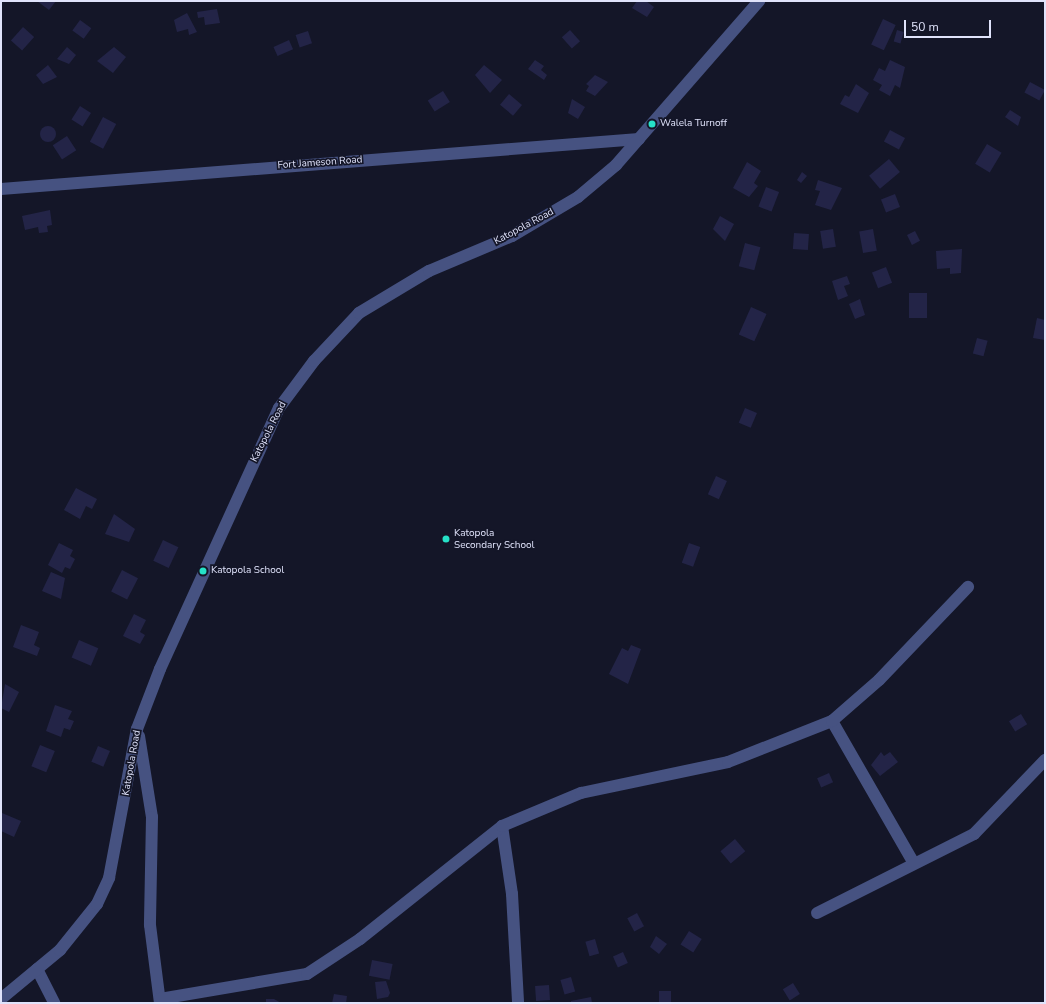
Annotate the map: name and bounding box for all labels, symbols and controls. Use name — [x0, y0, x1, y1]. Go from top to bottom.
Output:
scale bar — [906, 12, 993, 38]
text: 50 m — [911, 19, 939, 35]
place label: Walela Turnoff — [660, 118, 727, 130]
marker: Walela Turnoff — [647, 119, 657, 129]
street label: Fort Jameson Road — [277, 154, 363, 172]
street label: Katopola Road — [492, 206, 556, 248]
street label: Katopola Road — [249, 400, 289, 464]
place label: Katopola Secondary School — [454, 527, 534, 550]
marker: Katopola Secondary School — [441, 534, 451, 544]
place label: Katopola School — [211, 565, 284, 577]
marker: Katopola School — [198, 566, 208, 576]
street label: Katopola Road — [120, 729, 144, 797]

